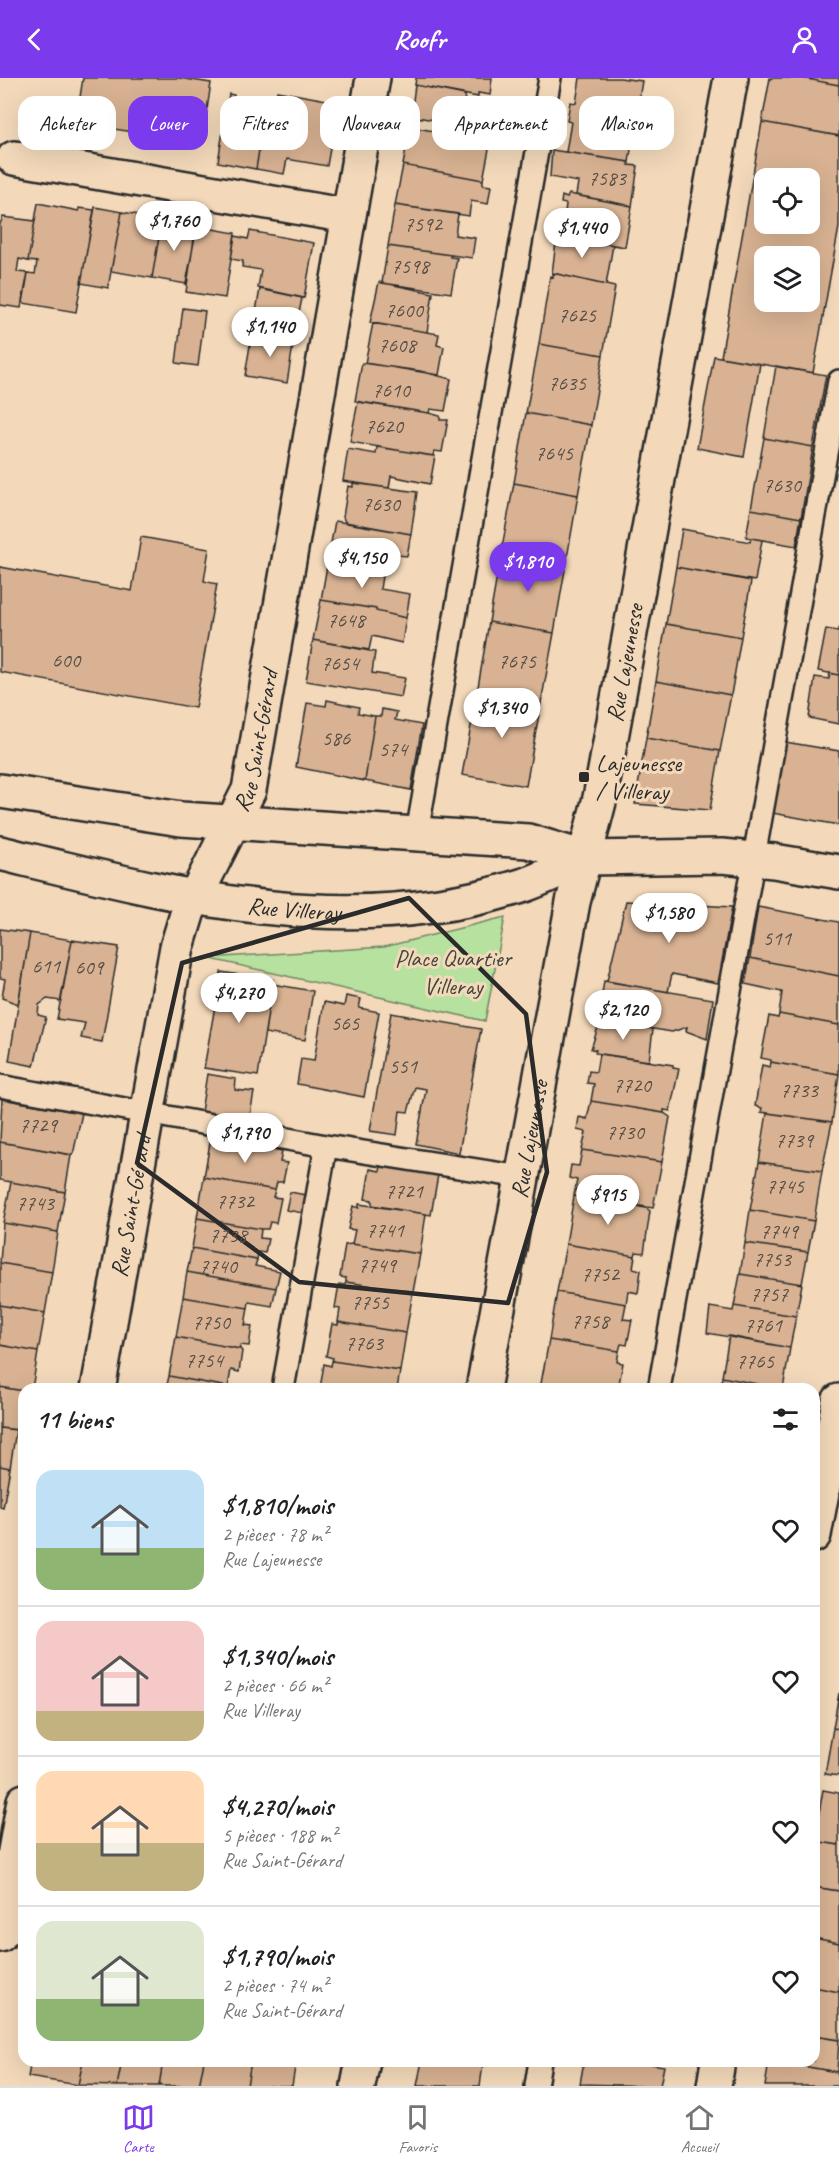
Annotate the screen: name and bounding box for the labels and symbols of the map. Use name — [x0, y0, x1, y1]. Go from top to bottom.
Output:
house number: 7583 — [588, 165, 627, 191]
pin: $1,760 — [125, 201, 223, 252]
pin: $1,440 — [533, 208, 631, 259]
house number: 7592 — [404, 211, 443, 237]
house number: 7598 — [391, 253, 431, 279]
house number: 7600 — [385, 297, 424, 323]
house number: 7625 — [558, 302, 597, 328]
pin: $1,140 — [221, 307, 319, 358]
house number: 7608 — [378, 332, 418, 358]
house number: 7635 — [548, 370, 587, 396]
house number: 7610 — [372, 377, 411, 403]
house number: 7620 — [365, 413, 404, 439]
house number: 7645 — [535, 440, 574, 466]
house number: 7630 — [763, 472, 802, 498]
house number: 7630 — [362, 491, 401, 517]
pin: $4,150 — [313, 538, 411, 589]
pin: $1,810 — [479, 542, 577, 593]
street label: Rue Lajeunesse — [599, 599, 650, 724]
house number: 7648 — [327, 607, 367, 633]
house number: 600 — [52, 647, 82, 673]
house number: 7675 — [498, 648, 537, 674]
house number: 7654 — [321, 650, 361, 676]
street label: Rue Saint-Gérard — [226, 664, 285, 816]
pin: $1,340 — [453, 688, 551, 739]
house number: 586 — [322, 725, 351, 751]
house number: 574 — [379, 736, 410, 762]
place label: Lajeunesse / Villeray — [596, 748, 683, 806]
marker: Lajeunesse / Villeray — [577, 770, 591, 784]
street label: Rue Villeray — [246, 890, 343, 927]
pin: $1,580 — [620, 893, 718, 944]
house number: 511 — [763, 925, 793, 951]
park label: Place Quartier Villeray — [395, 943, 514, 1001]
house number: 611 — [32, 953, 62, 979]
house number: 609 — [75, 954, 105, 980]
pin: $4,270 — [190, 973, 288, 1024]
pin: $2,120 — [574, 990, 672, 1041]
house number: 565 — [331, 1010, 361, 1036]
house number: 551 — [389, 1053, 419, 1079]
house number: 7720 — [613, 1072, 652, 1098]
street label: Rue Lajeunesse — [504, 1076, 555, 1201]
house number: 7733 — [780, 1077, 819, 1103]
house number: 7729 — [19, 1112, 58, 1138]
pin: $1,790 — [196, 1113, 294, 1164]
house number: 7730 — [606, 1119, 645, 1145]
house number: 7739 — [775, 1127, 814, 1153]
street label: Rue Saint-Gérard — [103, 1129, 159, 1279]
house number: 7745 — [766, 1173, 805, 1199]
pin: $915 — [572, 1175, 644, 1226]
house number: 7721 — [385, 1178, 424, 1204]
house number: 7732 — [216, 1188, 255, 1214]
house number: 7743 — [16, 1190, 55, 1216]
house number: 7741 — [366, 1217, 405, 1243]
house number: 7749 — [760, 1218, 799, 1244]
house number: 7738 — [209, 1222, 249, 1248]
house number: 7753 — [753, 1246, 792, 1272]
house number: 7749 — [358, 1252, 397, 1278]
house number: 7740 — [199, 1253, 238, 1279]
house number: 7752 — [581, 1261, 620, 1287]
house number: 7757 — [750, 1281, 789, 1307]
house number: 7755 — [351, 1289, 390, 1315]
house number: 7758 — [571, 1308, 611, 1334]
house number: 7750 — [192, 1309, 231, 1335]
house number: 7761 — [744, 1312, 783, 1338]
house number: 7763 — [345, 1330, 384, 1356]
house number: 7754 — [185, 1347, 225, 1373]
house number: 7765 — [736, 1348, 775, 1374]

